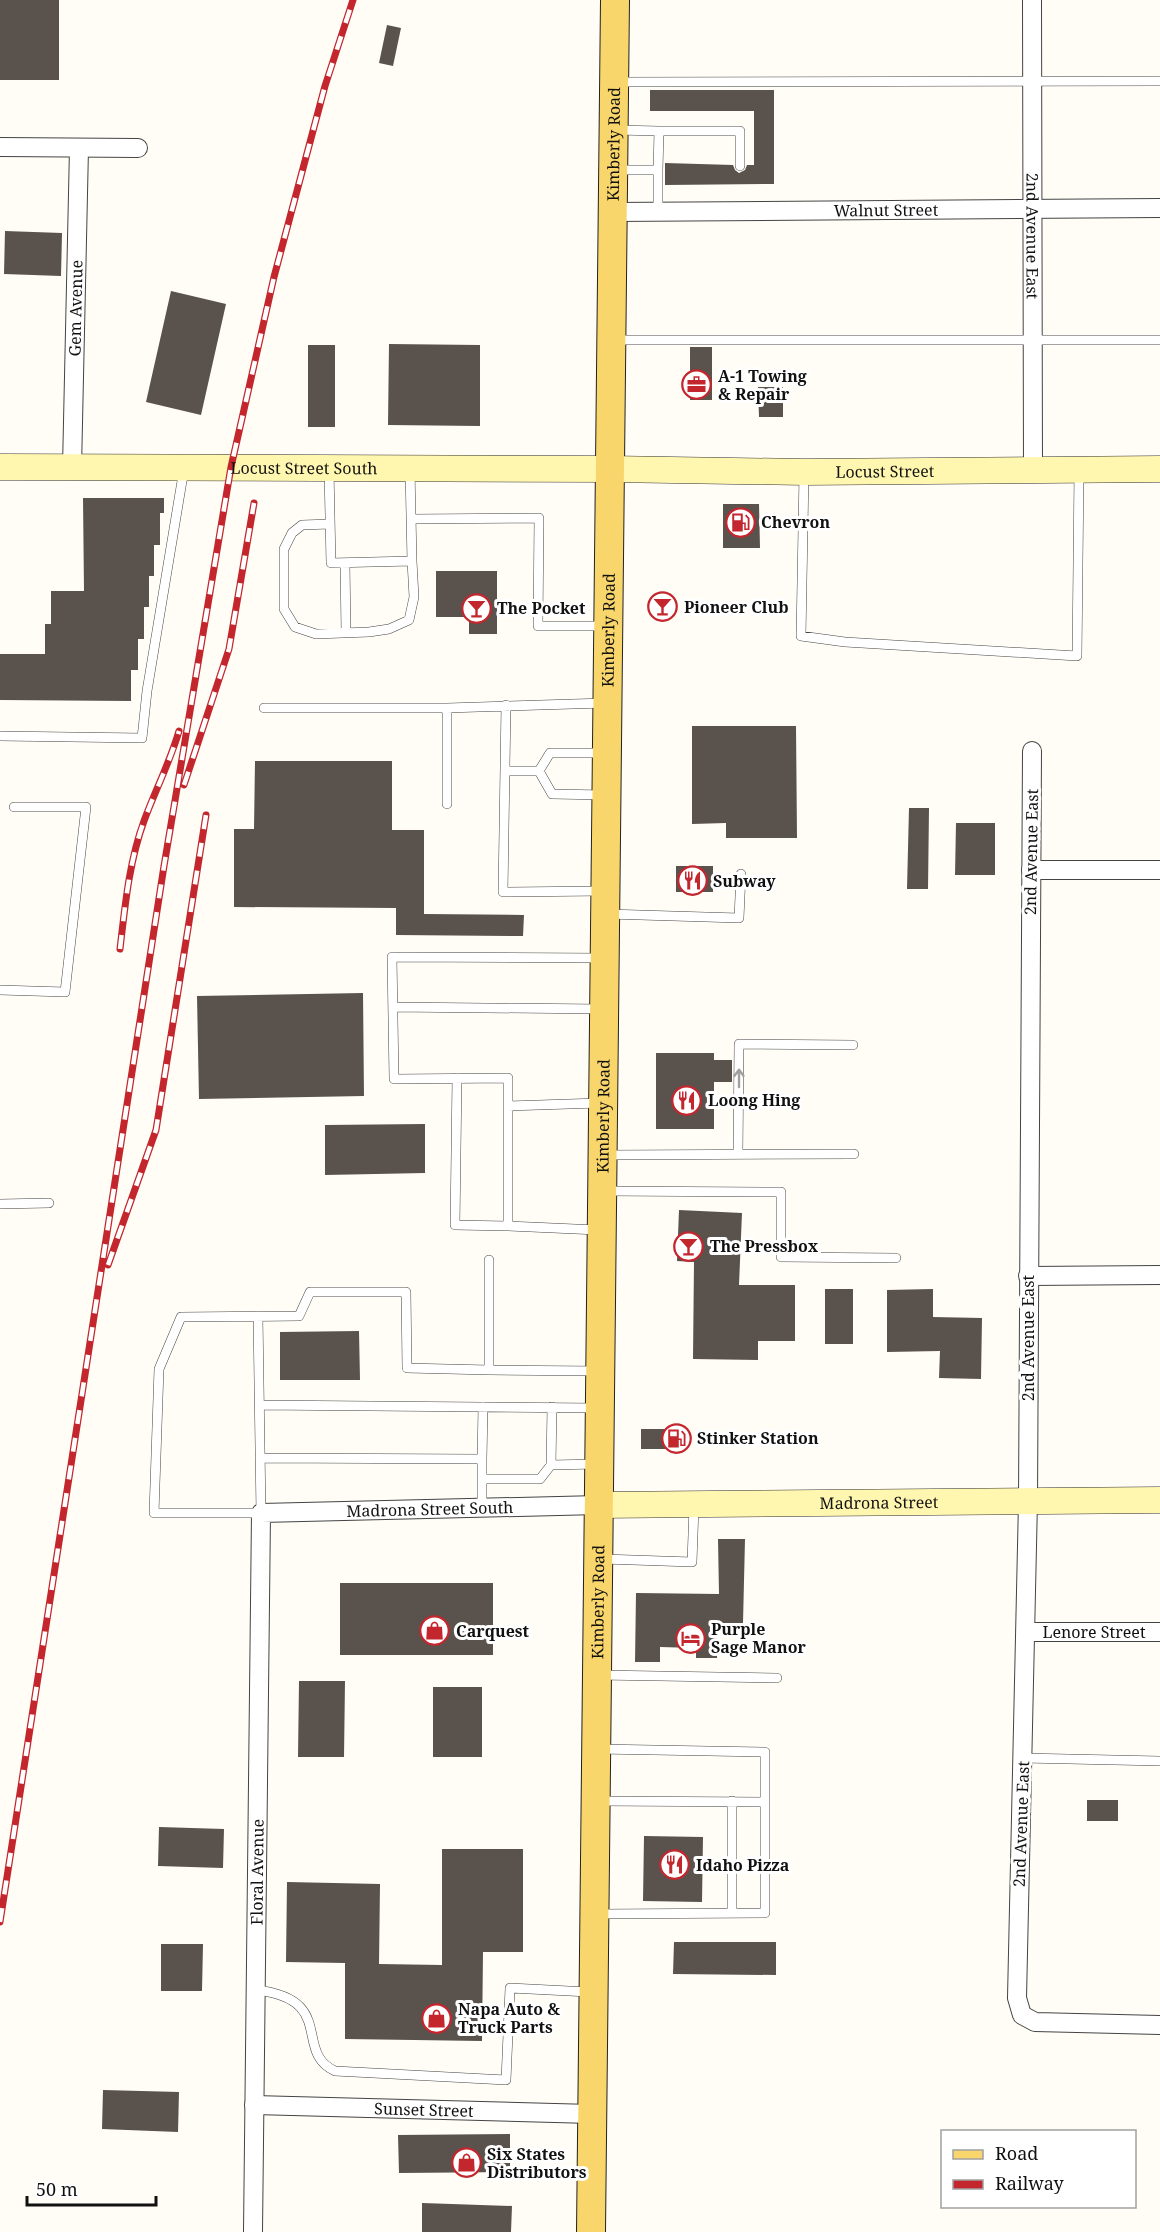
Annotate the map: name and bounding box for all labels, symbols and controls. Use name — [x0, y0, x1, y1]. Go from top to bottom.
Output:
street label: Kimberly Road — [602, 87, 625, 201]
street label: 2nd Avenue East — [1021, 173, 1044, 300]
street label: Walnut Street — [834, 199, 939, 221]
street label: Gem Avenue — [63, 260, 88, 357]
place label: A-1 Towing & Repair — [718, 365, 807, 405]
office icon: A-1 Towing & Repair — [681, 369, 713, 401]
street label: Locust Street South — [230, 457, 378, 479]
street label: Locust Street — [835, 460, 935, 483]
fuel station icon: Chevron — [724, 506, 756, 538]
place label: Chevron — [761, 511, 830, 533]
street label: Kimberly Road — [597, 573, 620, 687]
bar icon: Pioneer Club — [647, 591, 679, 623]
bar icon: The Pocket — [460, 592, 492, 624]
place label: Pioneer Club — [684, 596, 789, 618]
place label: The Pocket — [497, 597, 586, 619]
street label: 2nd Avenue East — [1019, 788, 1043, 915]
restaurant icon: Subway — [676, 865, 708, 897]
place label: Subway — [713, 870, 776, 892]
street label: Kimberly Road — [591, 1059, 615, 1173]
one-way arrow — [733, 1069, 745, 1089]
restaurant icon: Loong Hing — [671, 1084, 703, 1116]
place label: Loong Hing — [708, 1089, 800, 1111]
bar icon: The Pressbox — [673, 1230, 705, 1262]
place label: The Pressbox — [710, 1235, 819, 1257]
street label: 2nd Avenue East — [1017, 1274, 1039, 1401]
fuel station icon: Stinker Station — [660, 1422, 692, 1454]
place label: Stinker Station — [697, 1427, 819, 1449]
street label: Madrona Street — [819, 1491, 939, 1514]
street label: Madrona Street South — [346, 1496, 514, 1522]
street label: Kimberly Road — [586, 1545, 609, 1659]
shop icon: Carquest — [419, 1615, 451, 1647]
place label: Purple Sage Manor — [711, 1618, 806, 1658]
place label: Carquest — [456, 1620, 530, 1642]
street label: Lenore Street — [1042, 1621, 1146, 1643]
hotel icon: Purple Sage Manor — [674, 1622, 706, 1654]
street label: 2nd Avenue East — [1008, 1760, 1034, 1888]
street label: Floral Avenue — [245, 1819, 269, 1925]
restaurant icon: Idaho Pizza — [659, 1849, 691, 1881]
place label: Idaho Pizza — [696, 1854, 790, 1876]
place label: Napa Auto & Truck Parts — [458, 1998, 560, 2038]
shop icon: Napa Auto & Truck Parts — [421, 2002, 453, 2034]
street label: Sunset Street — [374, 2097, 474, 2122]
legend — [941, 2130, 1136, 2208]
text: Road — [995, 2141, 1038, 2165]
place label: Six States Distributors — [487, 2143, 587, 2183]
shop icon: Six States Distributors — [450, 2147, 482, 2179]
scale bar — [27, 2169, 156, 2207]
text: Railway — [995, 2171, 1065, 2195]
text: 50 m — [36, 2177, 78, 2201]

